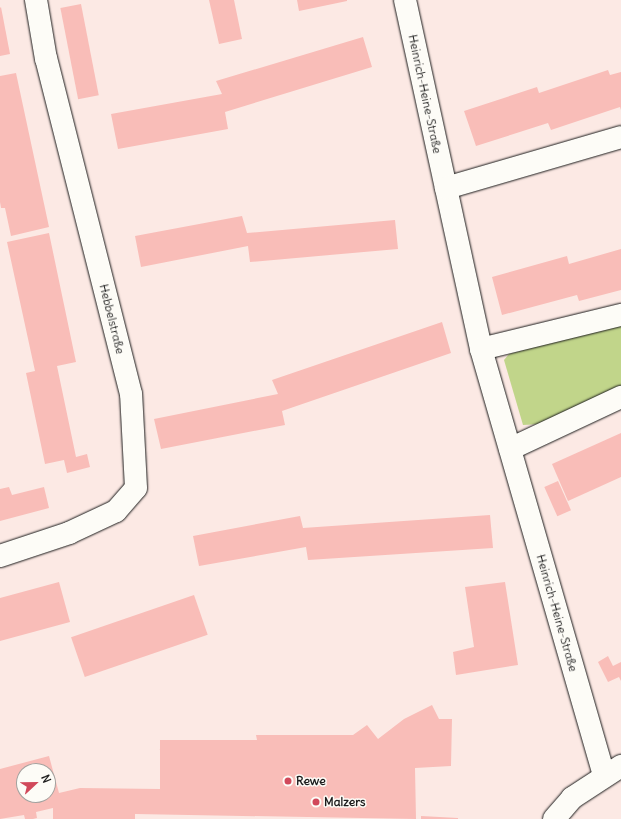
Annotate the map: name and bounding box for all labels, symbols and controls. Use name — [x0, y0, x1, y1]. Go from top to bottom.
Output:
street label: Heinrich-Heine-Straße — [405, 33, 445, 155]
street label: Hebbelstraße — [96, 283, 128, 355]
street label: Heinrich-Heine-Straße — [533, 553, 581, 673]
north arrow — [16, 763, 56, 803]
text: N — [38, 773, 54, 785]
place label: Rewe — [296, 774, 326, 788]
marker: Rewe — [283, 776, 293, 786]
place label: Malzers — [324, 795, 366, 809]
marker: Malzers — [311, 797, 321, 807]

